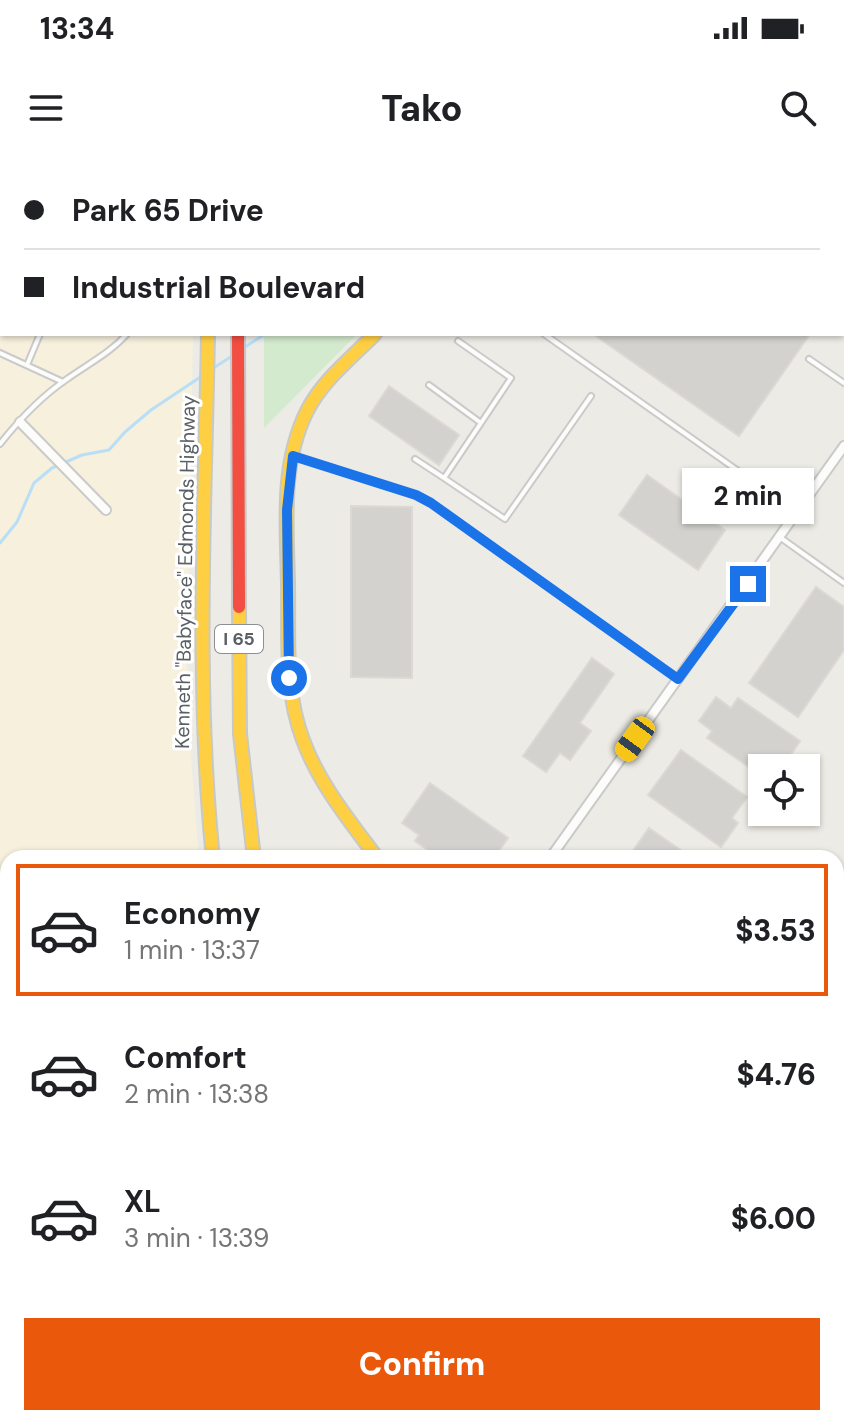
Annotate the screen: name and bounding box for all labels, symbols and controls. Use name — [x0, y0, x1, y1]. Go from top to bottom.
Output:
text: 13:34 — [40, 9, 114, 48]
text: Tako — [381, 85, 463, 132]
icon: menu — [24, 86, 68, 130]
icon: search — [776, 86, 820, 130]
text: Park 65 Drive — [72, 191, 264, 230]
text: Industrial Boulevard — [72, 268, 365, 307]
street label: Kenneth "Babyface" Edmonds Highway — [169, 395, 201, 749]
callout: 2 min — [682, 468, 814, 524]
text: 2 min — [713, 479, 783, 513]
route end — [730, 566, 766, 602]
road number: I 65 — [215, 625, 263, 653]
route start — [271, 660, 307, 696]
car — [611, 713, 659, 765]
map controls — [748, 754, 820, 826]
button: locate — [748, 754, 820, 826]
icon: car — [28, 894, 100, 966]
text: Economy — [124, 894, 261, 933]
text: $3.53 — [735, 911, 816, 950]
text: 1 min · 13:37 — [124, 933, 260, 967]
icon: car — [28, 1038, 100, 1110]
text: Comfort — [124, 1038, 247, 1077]
text: $4.76 — [736, 1055, 816, 1094]
text: 2 min · 13:38 — [124, 1077, 269, 1111]
icon: car — [28, 1182, 100, 1254]
text: XL — [124, 1182, 161, 1221]
text: $6.00 — [731, 1199, 816, 1238]
text: 3 min · 13:39 — [124, 1221, 269, 1255]
button: Confirm — [24, 1318, 820, 1410]

